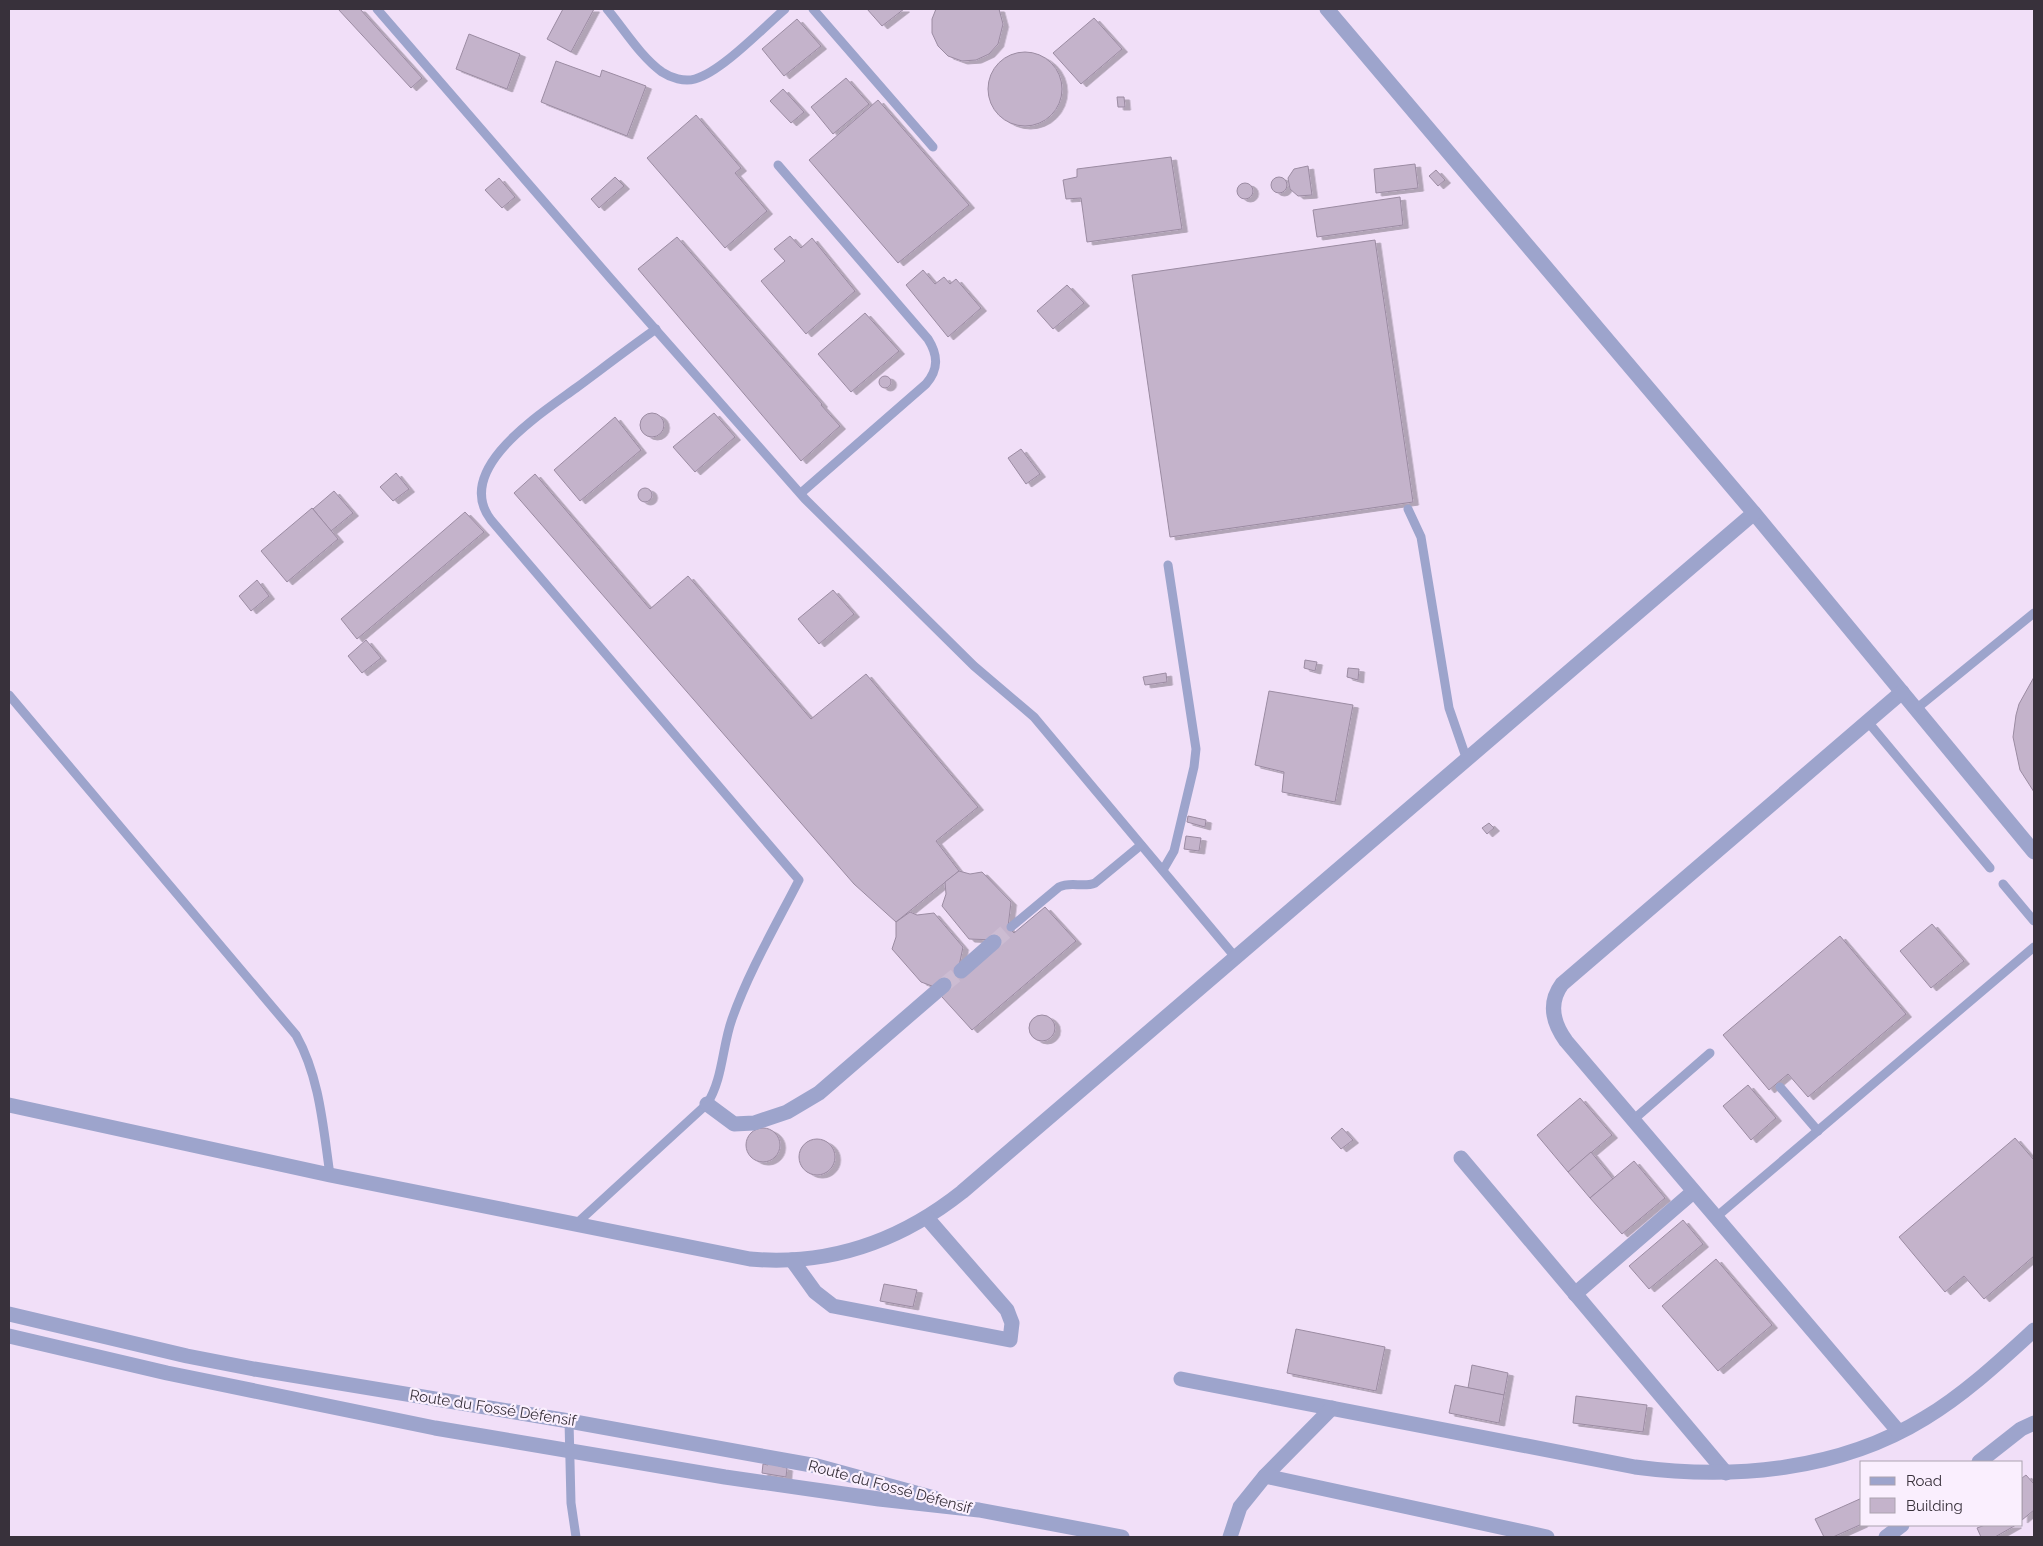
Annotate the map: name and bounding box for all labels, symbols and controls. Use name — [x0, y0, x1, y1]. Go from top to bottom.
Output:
street label: Route du Fossé Défensif — [408, 1386, 579, 1430]
street label: Route du Fossé Défensif — [806, 1456, 975, 1518]
legend — [1860, 1461, 2023, 1526]
text: Road — [1906, 1472, 1942, 1490]
text: Building — [1906, 1497, 1963, 1515]

